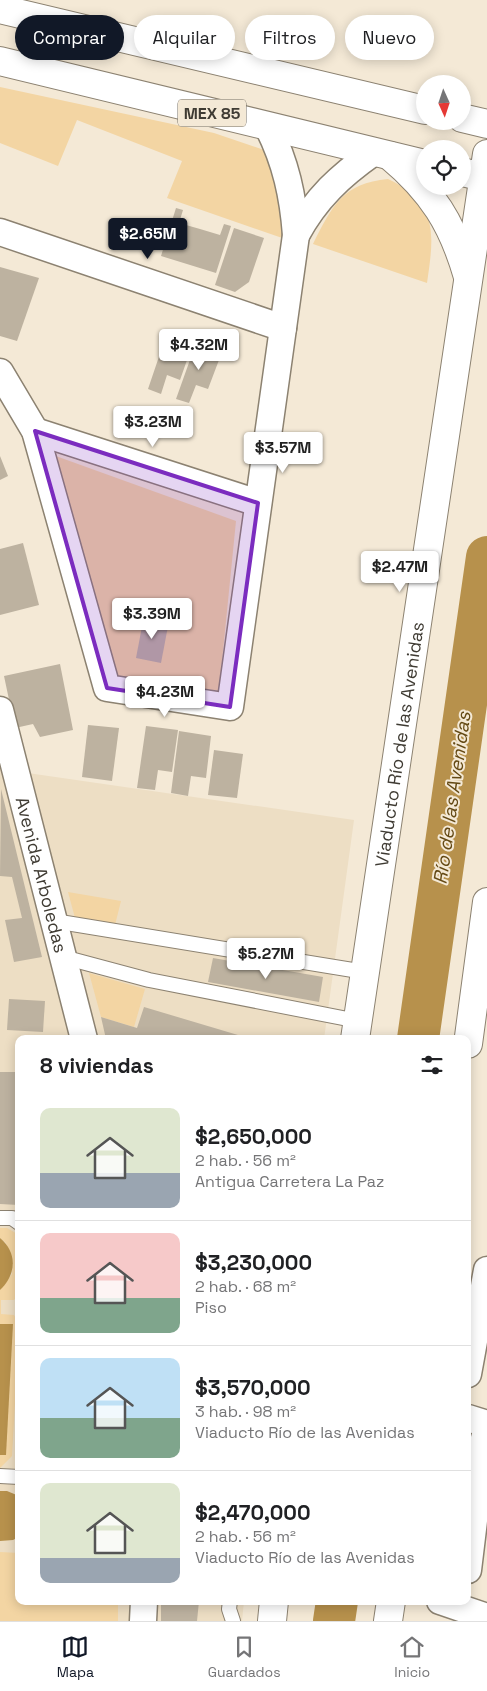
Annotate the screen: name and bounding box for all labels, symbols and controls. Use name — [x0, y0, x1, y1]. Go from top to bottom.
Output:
chip: Comprar — [15, 15, 124, 60]
chip: Alquilar — [134, 15, 235, 60]
chip: Filtros — [245, 15, 335, 60]
chip: Nuevo — [345, 15, 434, 60]
north arrow — [416, 75, 471, 130]
map controls — [416, 75, 471, 195]
road number: MEX 85 — [178, 100, 246, 126]
button: locate — [416, 140, 471, 195]
pin: $2.65M — [107, 218, 189, 260]
text: $2.65M — [119, 223, 177, 244]
pin: $4.32M — [158, 328, 240, 371]
text: $4.32M — [170, 334, 228, 355]
pin: $3.23M — [112, 406, 194, 448]
text: $3.23M — [124, 411, 182, 432]
pin: $3.57M — [242, 432, 324, 474]
text: $3.57M — [255, 437, 311, 458]
pin: $2.47M — [359, 550, 441, 593]
text: $2.47M — [372, 556, 428, 577]
pin: $3.39M — [111, 598, 193, 640]
text: $3.39M — [123, 603, 181, 624]
street label: Viaducto Río de las Avenidas — [369, 620, 429, 868]
pin: $4.23M — [124, 676, 206, 718]
text: $4.23M — [136, 681, 194, 702]
water label: Río de las Avenidas — [428, 709, 477, 886]
street label: Avenida Arboledas — [11, 794, 73, 955]
pin: $5.27M — [225, 938, 307, 980]
text: $5.27M — [238, 943, 294, 964]
icon: filters — [418, 1051, 446, 1079]
text: 8 viviendas — [40, 1052, 154, 1079]
text: $2,650,000 — [195, 1123, 312, 1150]
icon: home — [80, 1128, 140, 1188]
text: 2 hab. · 56 m² — [195, 1150, 296, 1171]
text: Antigua Carretera La Paz — [195, 1171, 384, 1192]
text: $3,230,000 — [195, 1249, 312, 1276]
icon: home — [80, 1253, 140, 1313]
text: 2 hab. · 68 m² — [195, 1276, 296, 1297]
text: Piso — [195, 1297, 227, 1318]
text: $3,570,000 — [195, 1374, 311, 1401]
icon: home — [80, 1378, 140, 1438]
text: 3 hab. · 98 m² — [195, 1401, 296, 1422]
text: Viaducto Río de las Avenidas — [195, 1422, 415, 1443]
text: $2,470,000 — [195, 1499, 311, 1526]
icon: home — [80, 1503, 140, 1563]
text: 2 hab. · 56 m² — [195, 1526, 296, 1547]
text: Viaducto Río de las Avenidas — [195, 1547, 415, 1568]
tab: Mapa — [57, 1633, 94, 1681]
tab: Guardados — [208, 1633, 281, 1681]
tab: Inicio — [394, 1633, 430, 1681]

